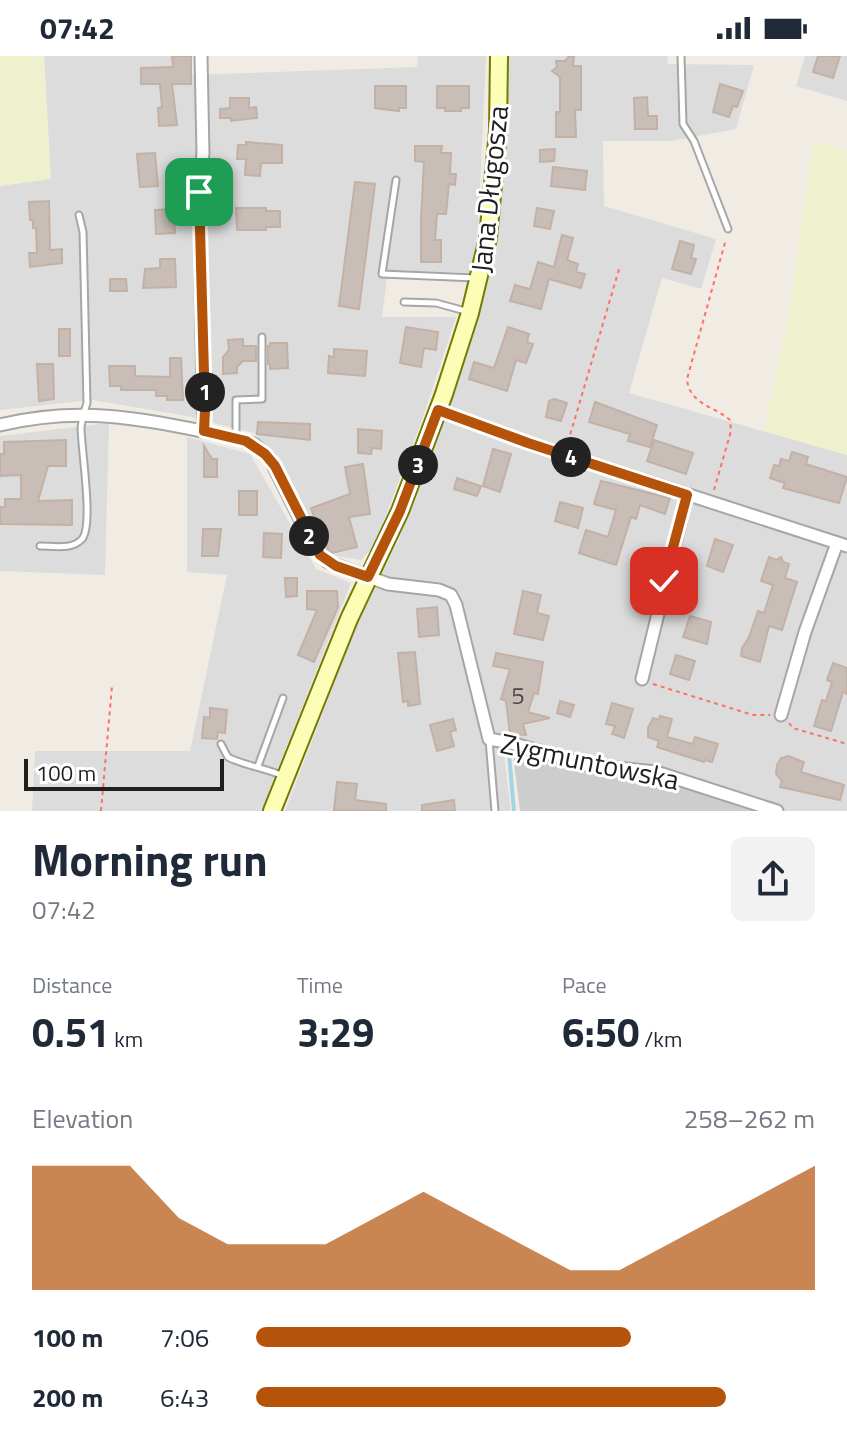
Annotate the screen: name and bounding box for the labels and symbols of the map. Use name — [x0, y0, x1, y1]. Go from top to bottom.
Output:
street label: Jana Długosza — [459, 103, 519, 275]
pin — [165, 158, 233, 226]
pin: 1 — [185, 372, 225, 412]
pin: 4 — [551, 437, 591, 477]
pin: 3 — [398, 445, 438, 485]
pin: 2 — [289, 516, 329, 556]
pin — [630, 547, 698, 615]
house number: 5 — [511, 677, 525, 713]
street label: Zygmuntowska — [497, 721, 683, 801]
scale bar — [24, 755, 224, 791]

